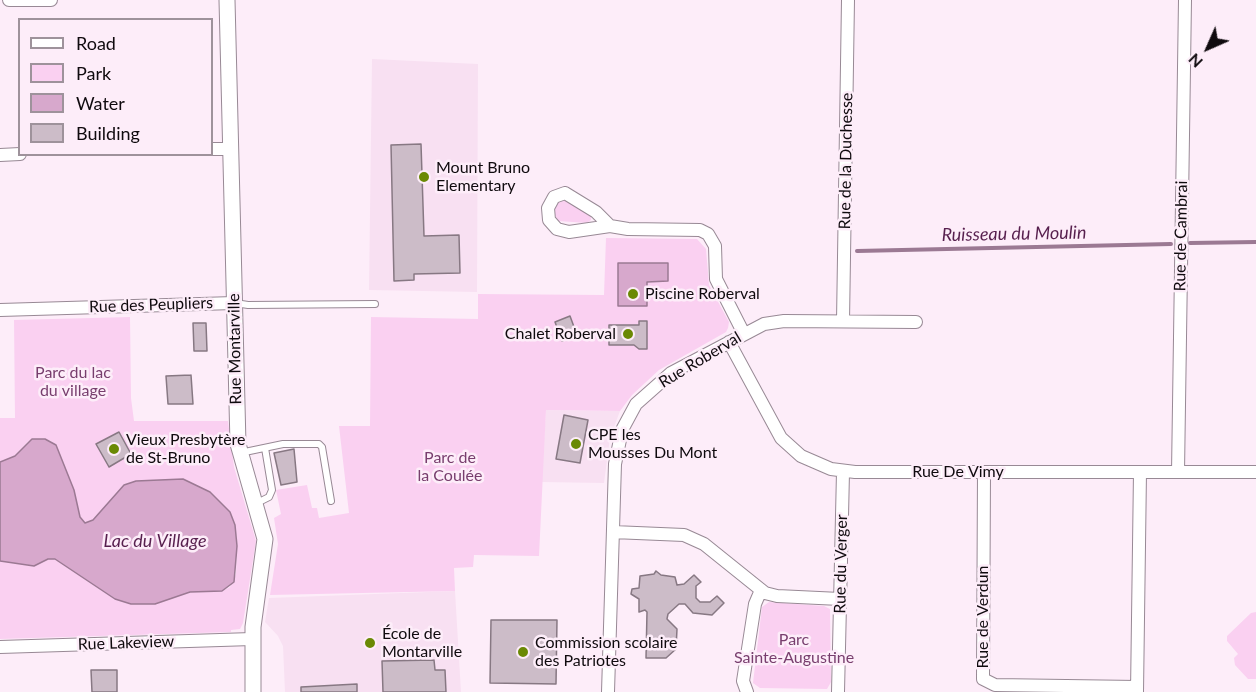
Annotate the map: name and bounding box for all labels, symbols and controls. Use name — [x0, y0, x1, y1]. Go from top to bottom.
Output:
legend — [18, 18, 213, 156]
north arrow — [1178, 18, 1238, 78]
text: Road — [76, 32, 116, 54]
text: N — [1184, 50, 1206, 72]
text: Park — [76, 62, 111, 84]
text: Water — [76, 92, 125, 114]
street label: Rue de la Duchesse — [835, 92, 857, 230]
text: Building — [76, 122, 140, 144]
place label: Mount Bruno Elementary — [436, 158, 530, 196]
marker: Mount Bruno Elementary — [417, 170, 431, 184]
street label: Rue de Cambrai — [1170, 180, 1192, 292]
water label: Ruisseau du Moulin — [941, 222, 1087, 246]
place label: Piscine Roberval — [645, 284, 760, 304]
marker: Piscine Roberval — [626, 287, 640, 301]
street label: Rue des Peupliers — [89, 293, 213, 317]
street label: Rue Montarville — [224, 293, 246, 405]
place label: Chalet Roberval — [505, 324, 616, 344]
marker: Chalet Roberval — [621, 327, 635, 341]
street label: Rue Roberval — [655, 328, 745, 392]
park label: Parc du lac du village — [35, 363, 111, 401]
place label: CPE les Mousses Du Mont — [588, 425, 717, 463]
place label: Vieux Presbytère de St-Bruno — [126, 430, 246, 468]
marker: CPE les Mousses Du Mont — [569, 437, 583, 451]
marker: Vieux Presbytère de St-Bruno — [107, 442, 121, 456]
park label: Parc de la Coulée — [417, 448, 483, 486]
street label: Rue De Vimy — [912, 462, 1004, 482]
street label: Rue du Verger — [831, 514, 851, 614]
water label: Lac du Village — [104, 530, 206, 552]
street label: Rue de Verdun — [973, 565, 993, 669]
place label: École de Montarville — [382, 624, 462, 662]
park label: Parc Sainte-Augustine — [734, 630, 854, 668]
street label: Rue Lakeview — [78, 632, 174, 654]
place label: Commission scolaire des Patriotes — [535, 633, 678, 671]
marker: École de Montarville — [363, 636, 377, 650]
marker: Commission scolaire des Patriotes — [516, 645, 530, 659]

